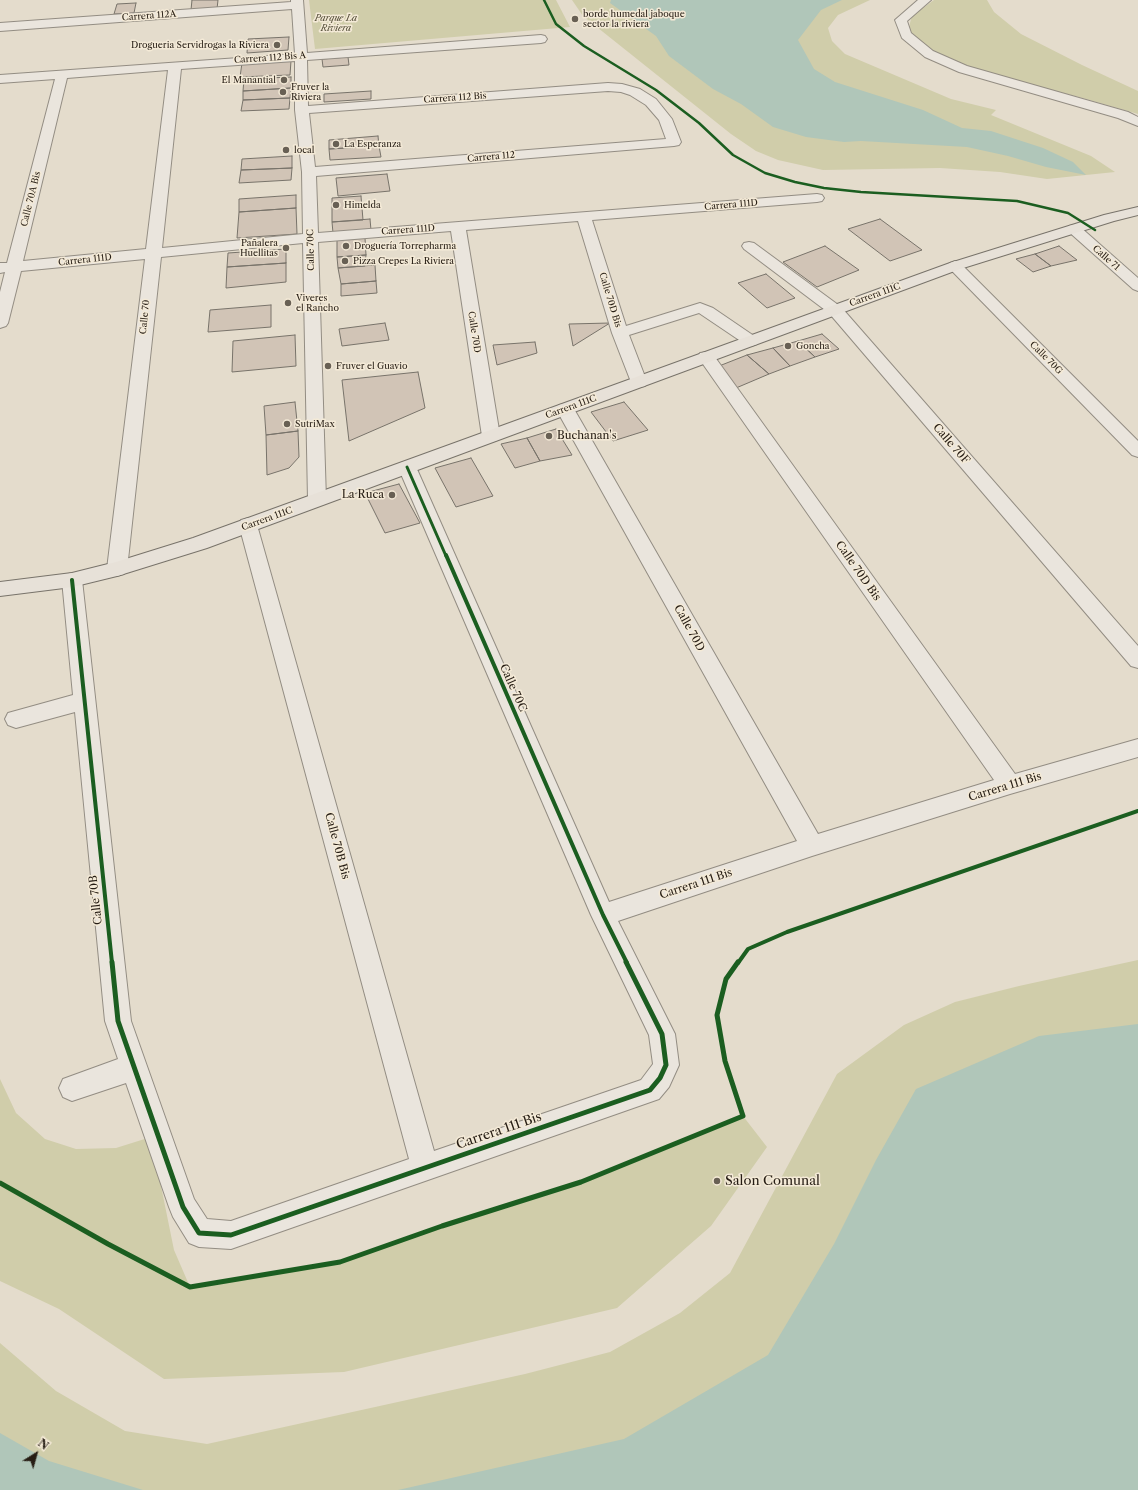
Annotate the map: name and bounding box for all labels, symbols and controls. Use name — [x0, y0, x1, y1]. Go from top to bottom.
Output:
street label: Carrera 112A — [121, 9, 177, 23]
place label: borde humedal jaboque sector la riviera — [583, 9, 685, 30]
park label: Parque La Riviera — [315, 13, 357, 34]
marker: borde humedal jaboque sector la riviera — [570, 14, 580, 24]
place label: Drogueria Servidrogas la Riviera — [131, 40, 269, 50]
marker: Drogueria Servidrogas la Riviera — [272, 40, 282, 50]
street label: Carrera 112 Bis A — [234, 50, 306, 66]
place label: El Manantial — [222, 75, 276, 85]
marker: El Manantial — [279, 75, 289, 85]
place label: Fruver la Riviera — [291, 82, 329, 103]
marker: Fruver la Riviera — [278, 87, 288, 97]
street label: Carrera 112 Bis — [423, 90, 487, 106]
marker: La Esperanza — [331, 139, 341, 149]
place label: La Esperanza — [344, 139, 401, 149]
marker: local — [281, 145, 291, 155]
place label: local — [294, 145, 314, 155]
street label: Carrera 112 — [467, 150, 515, 164]
street label: Calle 70A Bis — [19, 170, 43, 228]
street label: Carrera 111D — [704, 197, 758, 213]
marker: Himelda — [331, 200, 341, 210]
place label: Himelda — [344, 200, 381, 210]
street label: Carrera 111D — [381, 223, 435, 237]
street label: Calle 70C — [305, 229, 317, 271]
place label: Pañalera Huellitas — [240, 238, 278, 259]
marker: Droguería Torrepharma — [341, 241, 351, 251]
place label: Droguería Torrepharma — [354, 241, 456, 251]
marker: Pañalera Huellitas — [281, 243, 291, 253]
street label: Calle 71 — [1090, 243, 1122, 273]
street label: Carrera 111D — [58, 252, 112, 268]
marker: Pizza Crepes La Riviera — [340, 256, 350, 266]
place label: Pizza Crepes La Riviera — [353, 256, 454, 266]
street label: Calle 70D Bis — [596, 271, 624, 329]
street label: Carrera 111C — [848, 281, 902, 309]
place label: Viveres el Rancho — [296, 293, 339, 314]
marker: Viveres el Rancho — [283, 298, 293, 308]
street label: Calle 70 — [138, 299, 152, 335]
street label: Calle 70D — [465, 310, 483, 354]
street label: Calle 70G — [1027, 339, 1065, 377]
marker: Goncha — [783, 341, 793, 351]
place label: Goncha — [796, 341, 830, 351]
marker: Fruver el Guavio — [323, 361, 333, 371]
place label: Fruver el Guavio — [336, 361, 407, 371]
street label: Carrera 111C — [544, 393, 598, 421]
marker: SutriMax — [282, 419, 292, 429]
place label: SutriMax — [295, 419, 335, 429]
street label: Calle 70F — [930, 421, 972, 467]
place label: Buchanan's — [557, 429, 616, 443]
marker: Buchanan's — [544, 431, 554, 441]
place label: La Ruca — [342, 488, 384, 502]
marker: La Ruca — [387, 490, 397, 500]
street label: Carrera 111C — [240, 505, 294, 533]
street label: Calle 70D Bis — [833, 539, 883, 603]
street label: Calle 70D — [671, 602, 707, 654]
street label: Calle 70C — [497, 662, 529, 714]
street label: Carrera 111 Bis — [967, 770, 1043, 804]
street label: Calle 70B Bis — [322, 811, 352, 881]
street label: Carrera 111 Bis — [658, 866, 734, 902]
street label: Calle 70B — [87, 874, 105, 926]
street label: Carrera 111 Bis — [454, 1109, 544, 1153]
place label: Salon Comunal — [725, 1173, 820, 1189]
marker: Salon Comunal — [712, 1176, 722, 1186]
north arrow — [16, 1434, 56, 1474]
text: N — [35, 1436, 51, 1453]

